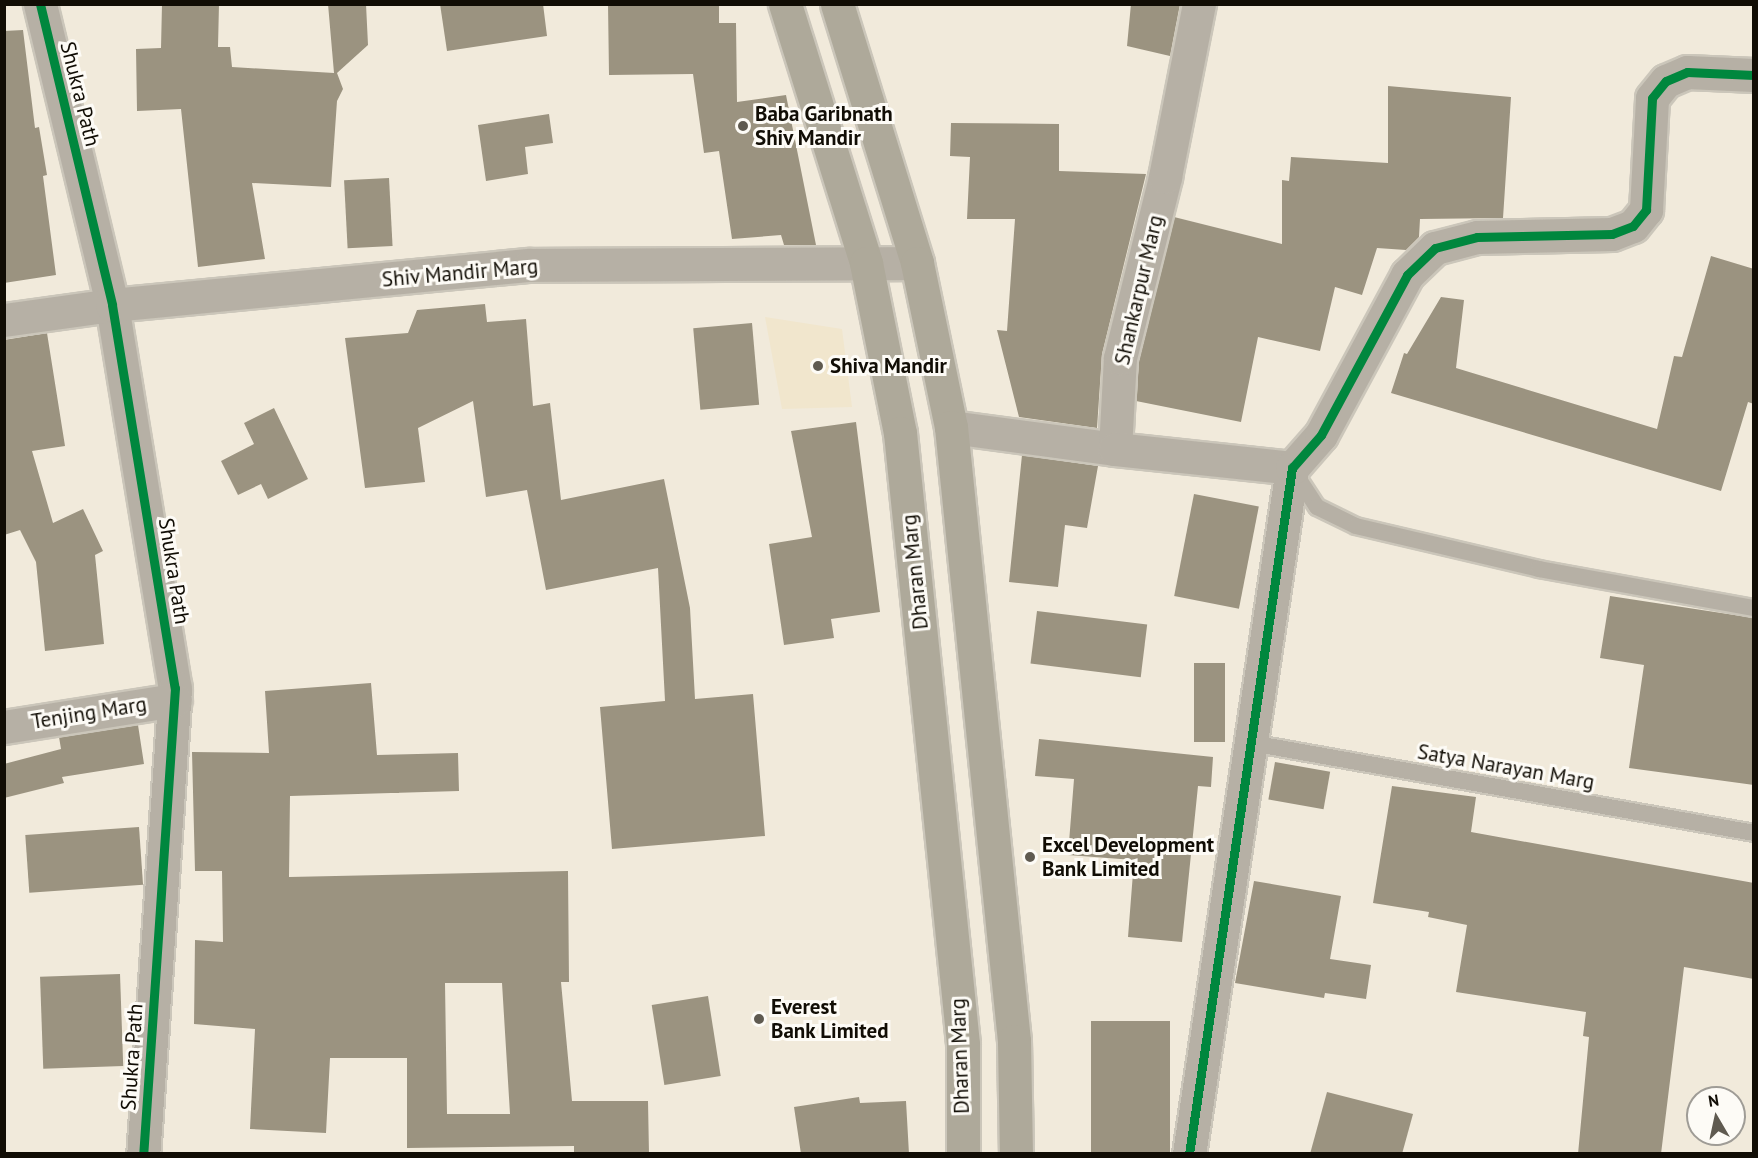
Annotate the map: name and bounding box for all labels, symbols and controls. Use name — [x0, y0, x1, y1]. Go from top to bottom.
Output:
street label: Shukra Path — [55, 39, 105, 149]
place label: Baba Garibnath Shiv Mandir — [755, 101, 893, 151]
marker: Baba Garibnath Shiv Mandir — [736, 119, 750, 133]
street label: Shankarpur Marg — [1110, 213, 1168, 367]
street label: Shiv Mandir Marg — [380, 254, 540, 292]
place label: Shiva Mandir — [830, 353, 947, 379]
marker: Shiva Mandir — [811, 359, 825, 373]
street label: Dharan Marg — [896, 513, 934, 631]
street label: Shukra Path — [153, 516, 195, 626]
street label: Tenjing Marg — [30, 691, 148, 735]
street label: Satya Narayan Marg — [1416, 739, 1596, 795]
place label: Excel Development Bank Limited — [1042, 832, 1214, 882]
marker: Excel Development Bank Limited — [1023, 850, 1037, 864]
place label: Everest Bank Limited — [771, 994, 889, 1044]
street label: Dharan Marg — [945, 998, 975, 1114]
street label: Shukra Path — [116, 1003, 148, 1111]
marker: Everest Bank Limited — [752, 1012, 766, 1026]
north arrow — [1686, 1086, 1746, 1146]
text: N — [1707, 1089, 1720, 1111]

